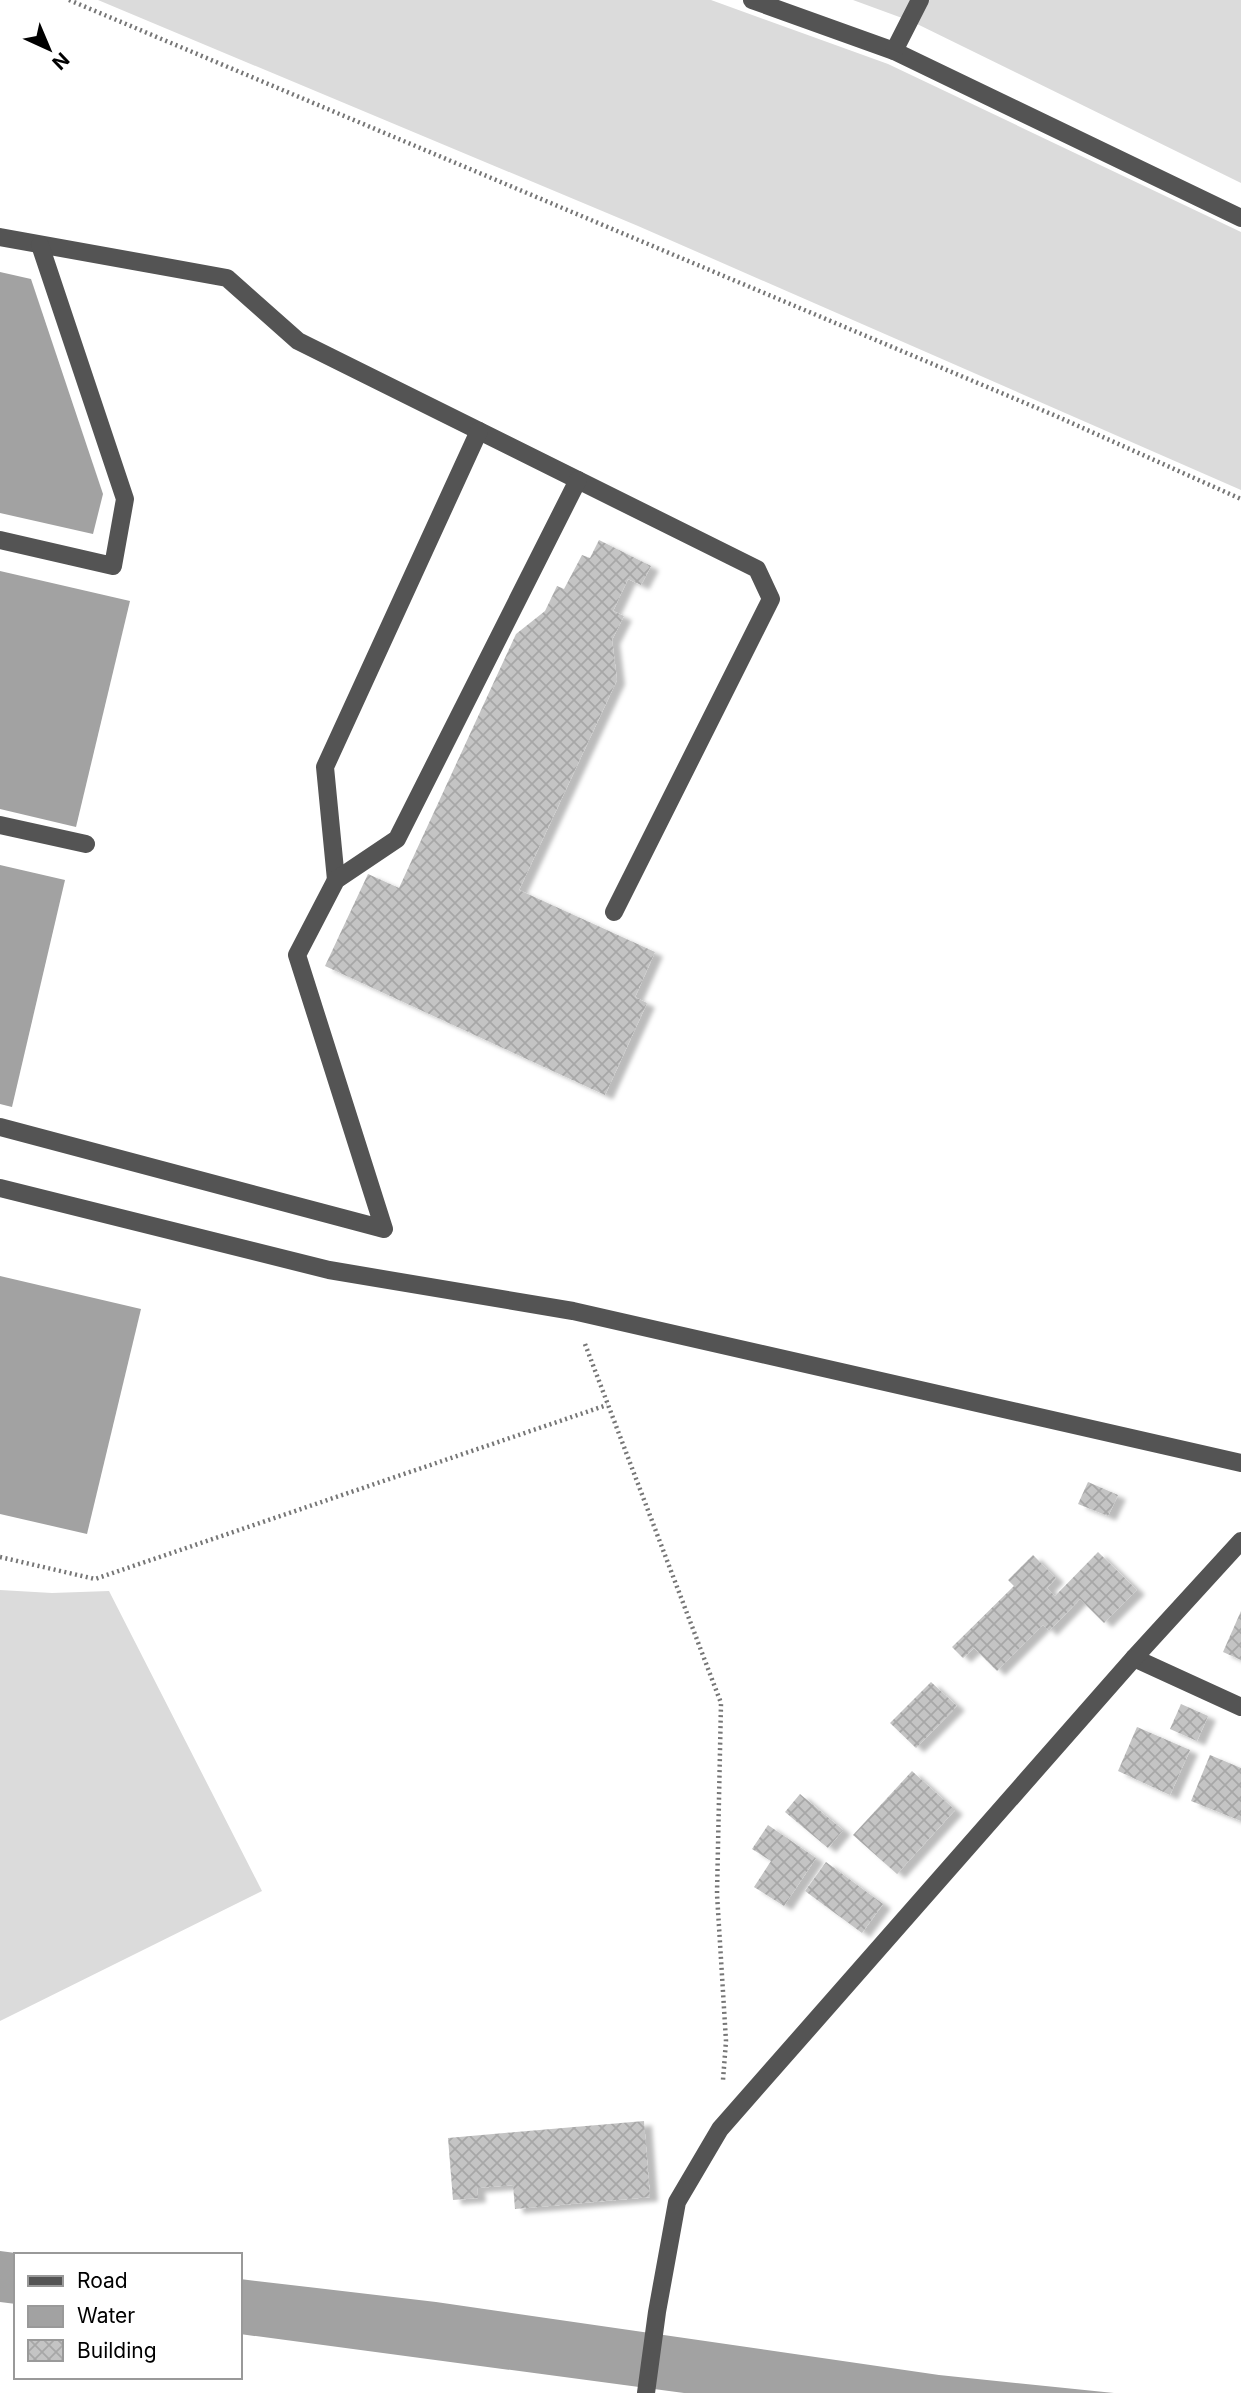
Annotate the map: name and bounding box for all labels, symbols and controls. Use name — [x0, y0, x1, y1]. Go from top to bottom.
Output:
north arrow — [14, 14, 84, 84]
text: N — [47, 48, 74, 74]
legend — [14, 2253, 242, 2379]
text: Road — [77, 2268, 128, 2293]
text: Water — [77, 2303, 135, 2328]
text: Building — [77, 2338, 157, 2363]

